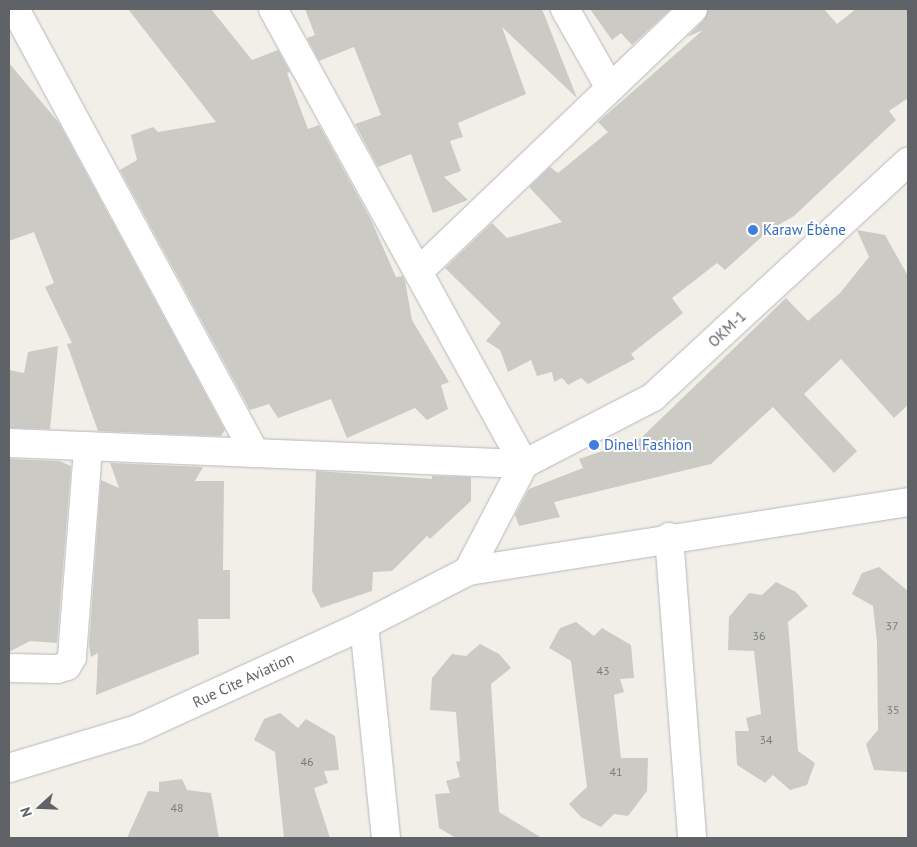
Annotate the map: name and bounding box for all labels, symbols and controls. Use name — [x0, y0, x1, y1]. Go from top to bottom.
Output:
place label: Karaw Ébène — [763, 221, 846, 239]
marker: Karaw Ébène — [747, 224, 759, 236]
street label: OKM-1 — [704, 307, 750, 351]
place label: Dinel Fashion — [604, 436, 692, 454]
marker: Dinel Fashion — [588, 439, 600, 451]
house number: 37 — [885, 619, 899, 633]
house number: 36 — [752, 629, 766, 643]
street label: Rue Cite Aviation — [189, 649, 297, 711]
house number: 43 — [596, 664, 610, 678]
house number: 35 — [886, 703, 900, 717]
house number: 34 — [759, 733, 773, 747]
house number: 46 — [300, 755, 314, 769]
house number: 41 — [609, 765, 623, 779]
north arrow — [15, 782, 65, 832]
house number: 48 — [170, 801, 184, 815]
text: N — [16, 805, 36, 820]

